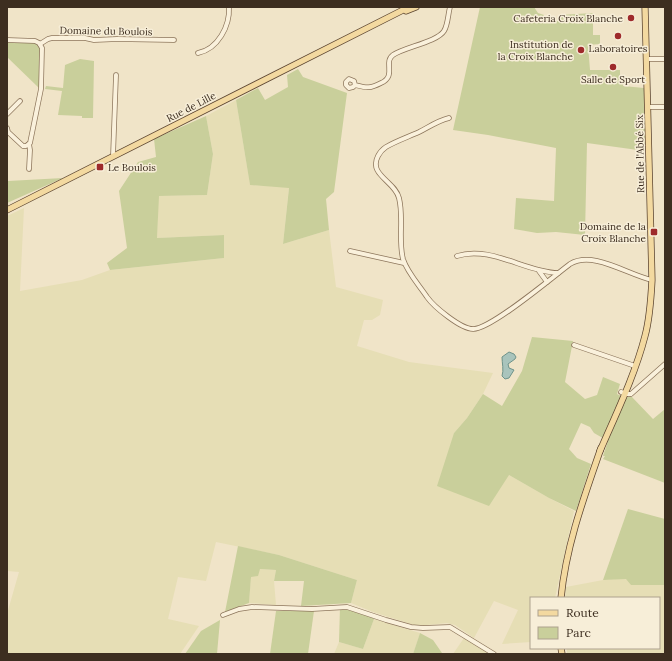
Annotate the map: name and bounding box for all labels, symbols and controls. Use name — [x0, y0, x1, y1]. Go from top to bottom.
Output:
place label: Cafeteria Croix Blanche — [513, 12, 624, 25]
marker: Cafeteria Croix Blanche — [626, 13, 636, 23]
street label: Domaine du Boulois — [59, 24, 153, 38]
marker: Laboratoires — [613, 31, 623, 41]
place label: Institution de la Croix Blanche — [498, 38, 574, 63]
place label: Laboratoires — [588, 42, 648, 55]
marker: Institution de la Croix Blanche — [576, 45, 586, 55]
marker: Salle de Sport — [608, 62, 618, 72]
place label: Salle de Sport — [581, 73, 645, 86]
street label: Rue de Lille — [164, 89, 218, 125]
street label: Rue de l'Abbé Six — [633, 114, 647, 193]
place label: Le Boulois — [108, 161, 156, 174]
marker: Le Boulois — [95, 162, 105, 172]
place label: Domaine de la Croix Blanche — [580, 220, 647, 245]
marker: Domaine de la Croix Blanche — [649, 227, 659, 237]
legend — [530, 597, 660, 649]
text: Route — [566, 605, 599, 620]
text: Parc — [566, 625, 591, 640]

